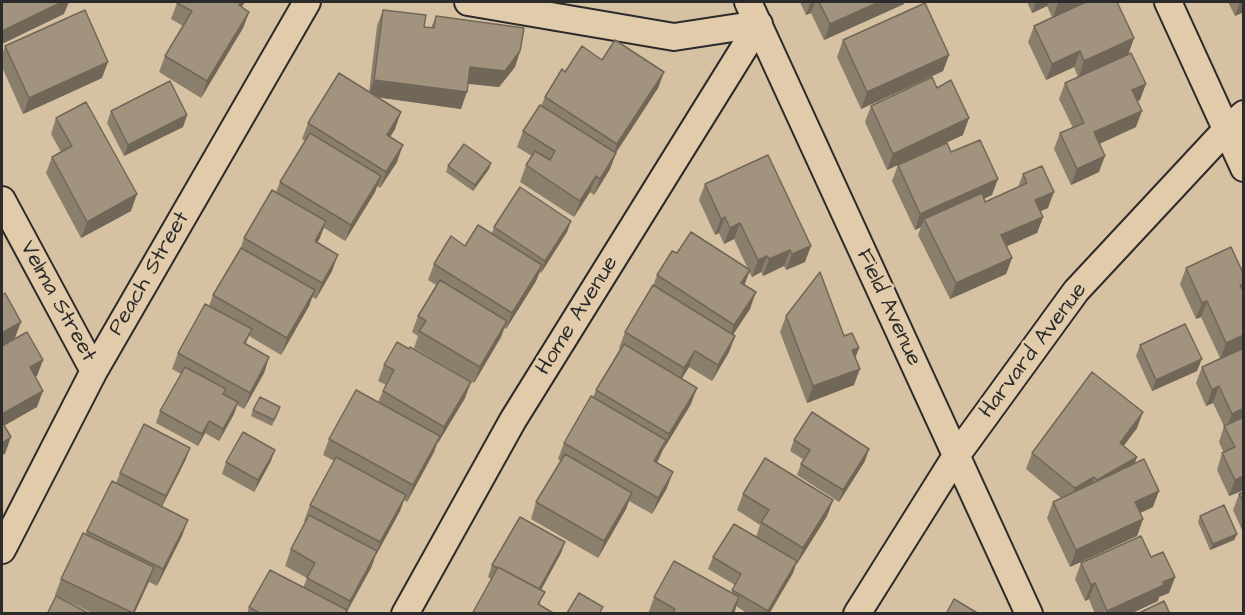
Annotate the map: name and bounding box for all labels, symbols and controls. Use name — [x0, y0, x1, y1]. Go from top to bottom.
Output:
street label: Peach Street — [104, 207, 196, 341]
street label: Velma Street — [13, 237, 101, 367]
street label: Field Avenue — [850, 246, 926, 370]
street label: Home Avenue — [531, 252, 625, 380]
street label: Harvard Avenue — [974, 278, 1094, 424]

